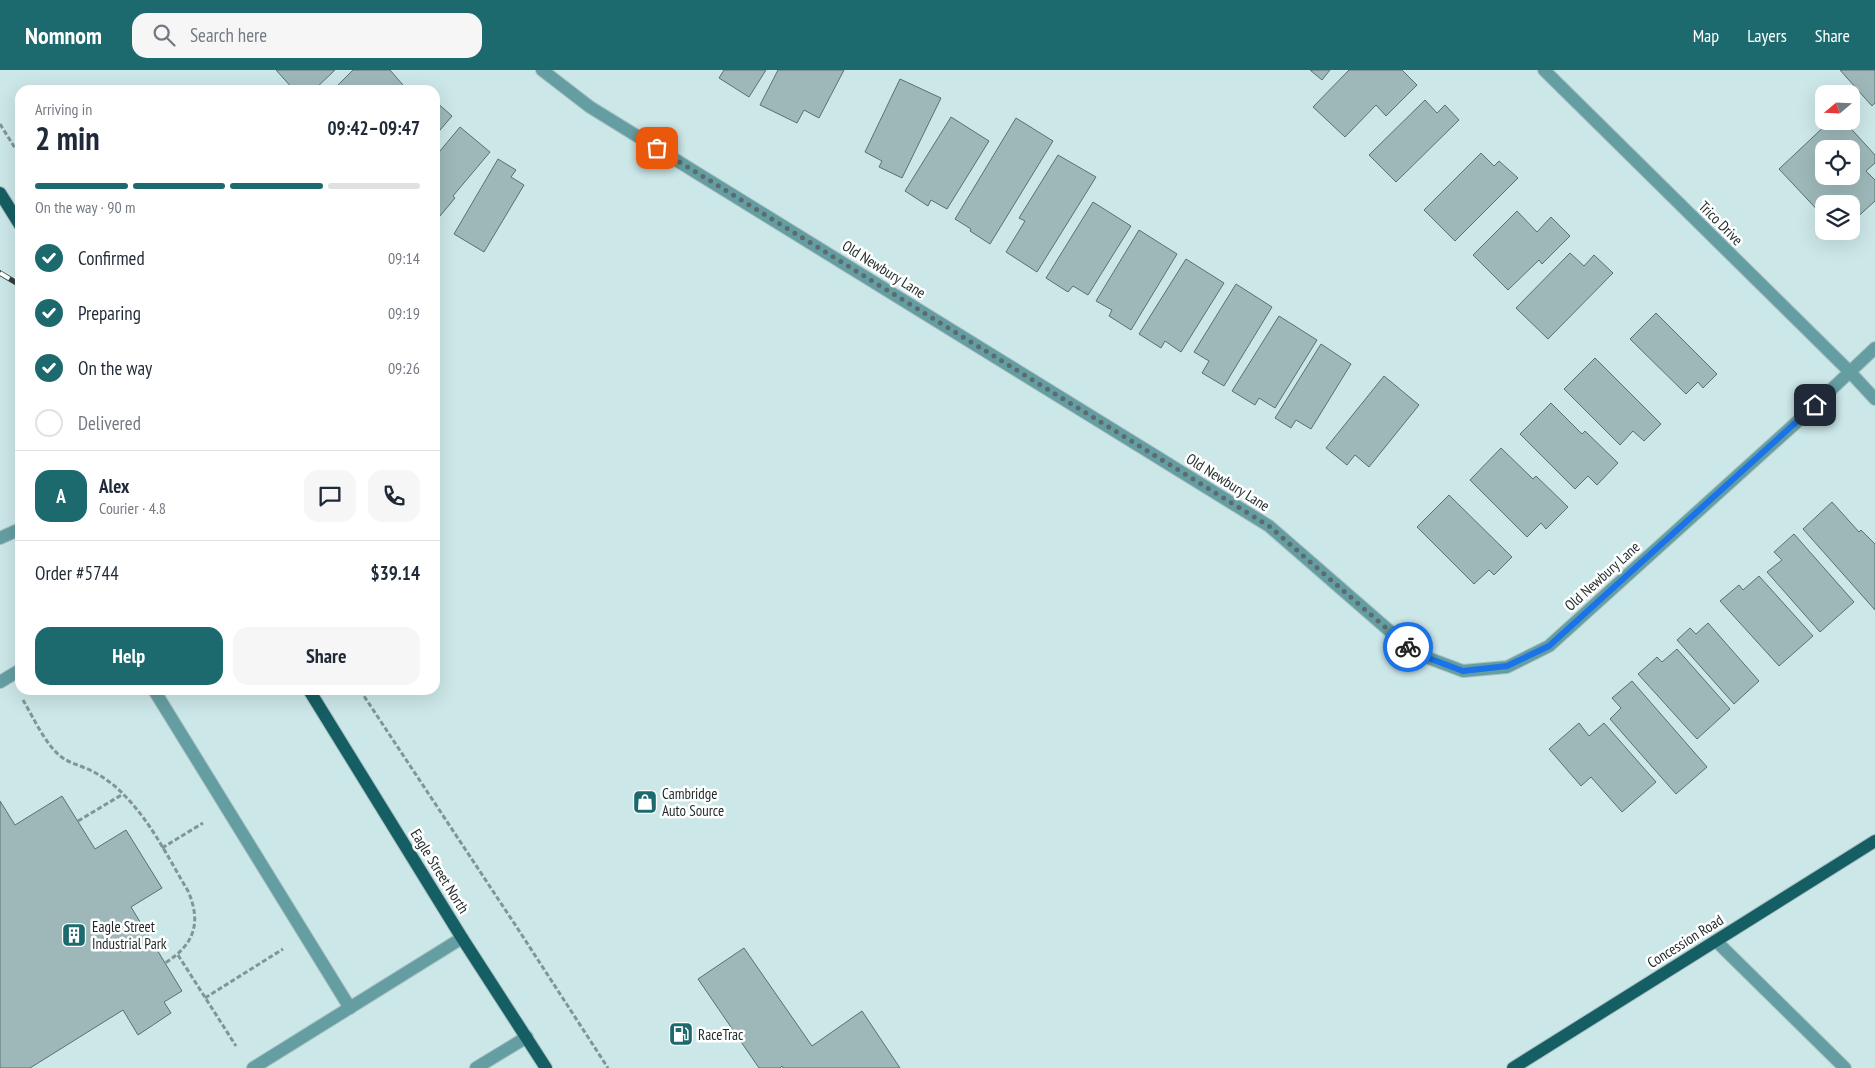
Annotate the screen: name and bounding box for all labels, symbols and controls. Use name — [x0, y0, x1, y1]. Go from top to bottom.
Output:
search box — [132, 13, 482, 58]
text: Nomnom — [25, 20, 102, 51]
icon: search — [150, 21, 178, 49]
text: Search here — [190, 23, 267, 47]
text: Map — [1693, 24, 1719, 47]
text: Layers — [1747, 24, 1787, 47]
text: Share — [1815, 24, 1850, 47]
north arrow — [1815, 85, 1860, 130]
map controls — [1815, 85, 1860, 240]
text: Arriving in — [35, 99, 92, 119]
text: 09:42–09:47 — [327, 116, 420, 140]
text: 2 min — [35, 117, 100, 159]
pin — [636, 127, 678, 169]
icon: bag — [643, 134, 671, 162]
button: locate — [1815, 140, 1860, 185]
button: layers — [1815, 195, 1860, 240]
text: On the way · 90 m — [35, 197, 135, 217]
street label: Trico Drive — [1695, 197, 1747, 249]
street label: Old Newbury Lane — [839, 236, 929, 302]
icon: check — [35, 244, 63, 272]
text: Confirmed — [78, 246, 145, 270]
text: 09:14 — [388, 248, 420, 268]
icon: check — [35, 299, 63, 327]
text: Preparing — [78, 301, 141, 325]
text: 09:19 — [388, 303, 420, 323]
icon: check — [35, 354, 63, 382]
text: On the way — [78, 356, 152, 380]
text: 09:26 — [388, 358, 420, 378]
pin — [1794, 384, 1836, 426]
icon: home — [1801, 391, 1829, 419]
text: Delivered — [78, 411, 141, 435]
street label: Old Newbury Lane — [1183, 449, 1273, 515]
button: chat — [304, 470, 356, 522]
button: phone — [368, 470, 420, 522]
text: Alex — [99, 474, 129, 498]
text: A — [56, 484, 66, 508]
text: Courier · 4.8 — [99, 498, 166, 518]
street label: Old Newbury Lane — [1560, 537, 1644, 615]
text: Order #5744 — [35, 561, 119, 585]
text: $39.14 — [371, 561, 420, 585]
courier — [1383, 622, 1433, 672]
button: Help — [35, 627, 223, 685]
button: Share — [233, 627, 420, 685]
icon: bike — [1394, 633, 1422, 661]
place label: Cambridge Auto Source — [662, 784, 724, 820]
shop icon: Cambridge Auto Source — [632, 789, 658, 815]
street label: Eagle Street North — [407, 825, 473, 917]
street label: Concession Road — [1643, 910, 1727, 972]
place label: Eagle Street Industrial Park — [92, 917, 167, 953]
building icon: Eagle Street Industrial Park — [61, 922, 87, 948]
fuel station icon: RaceTrac — [668, 1021, 694, 1047]
place label: RaceTrac — [698, 1025, 744, 1044]

